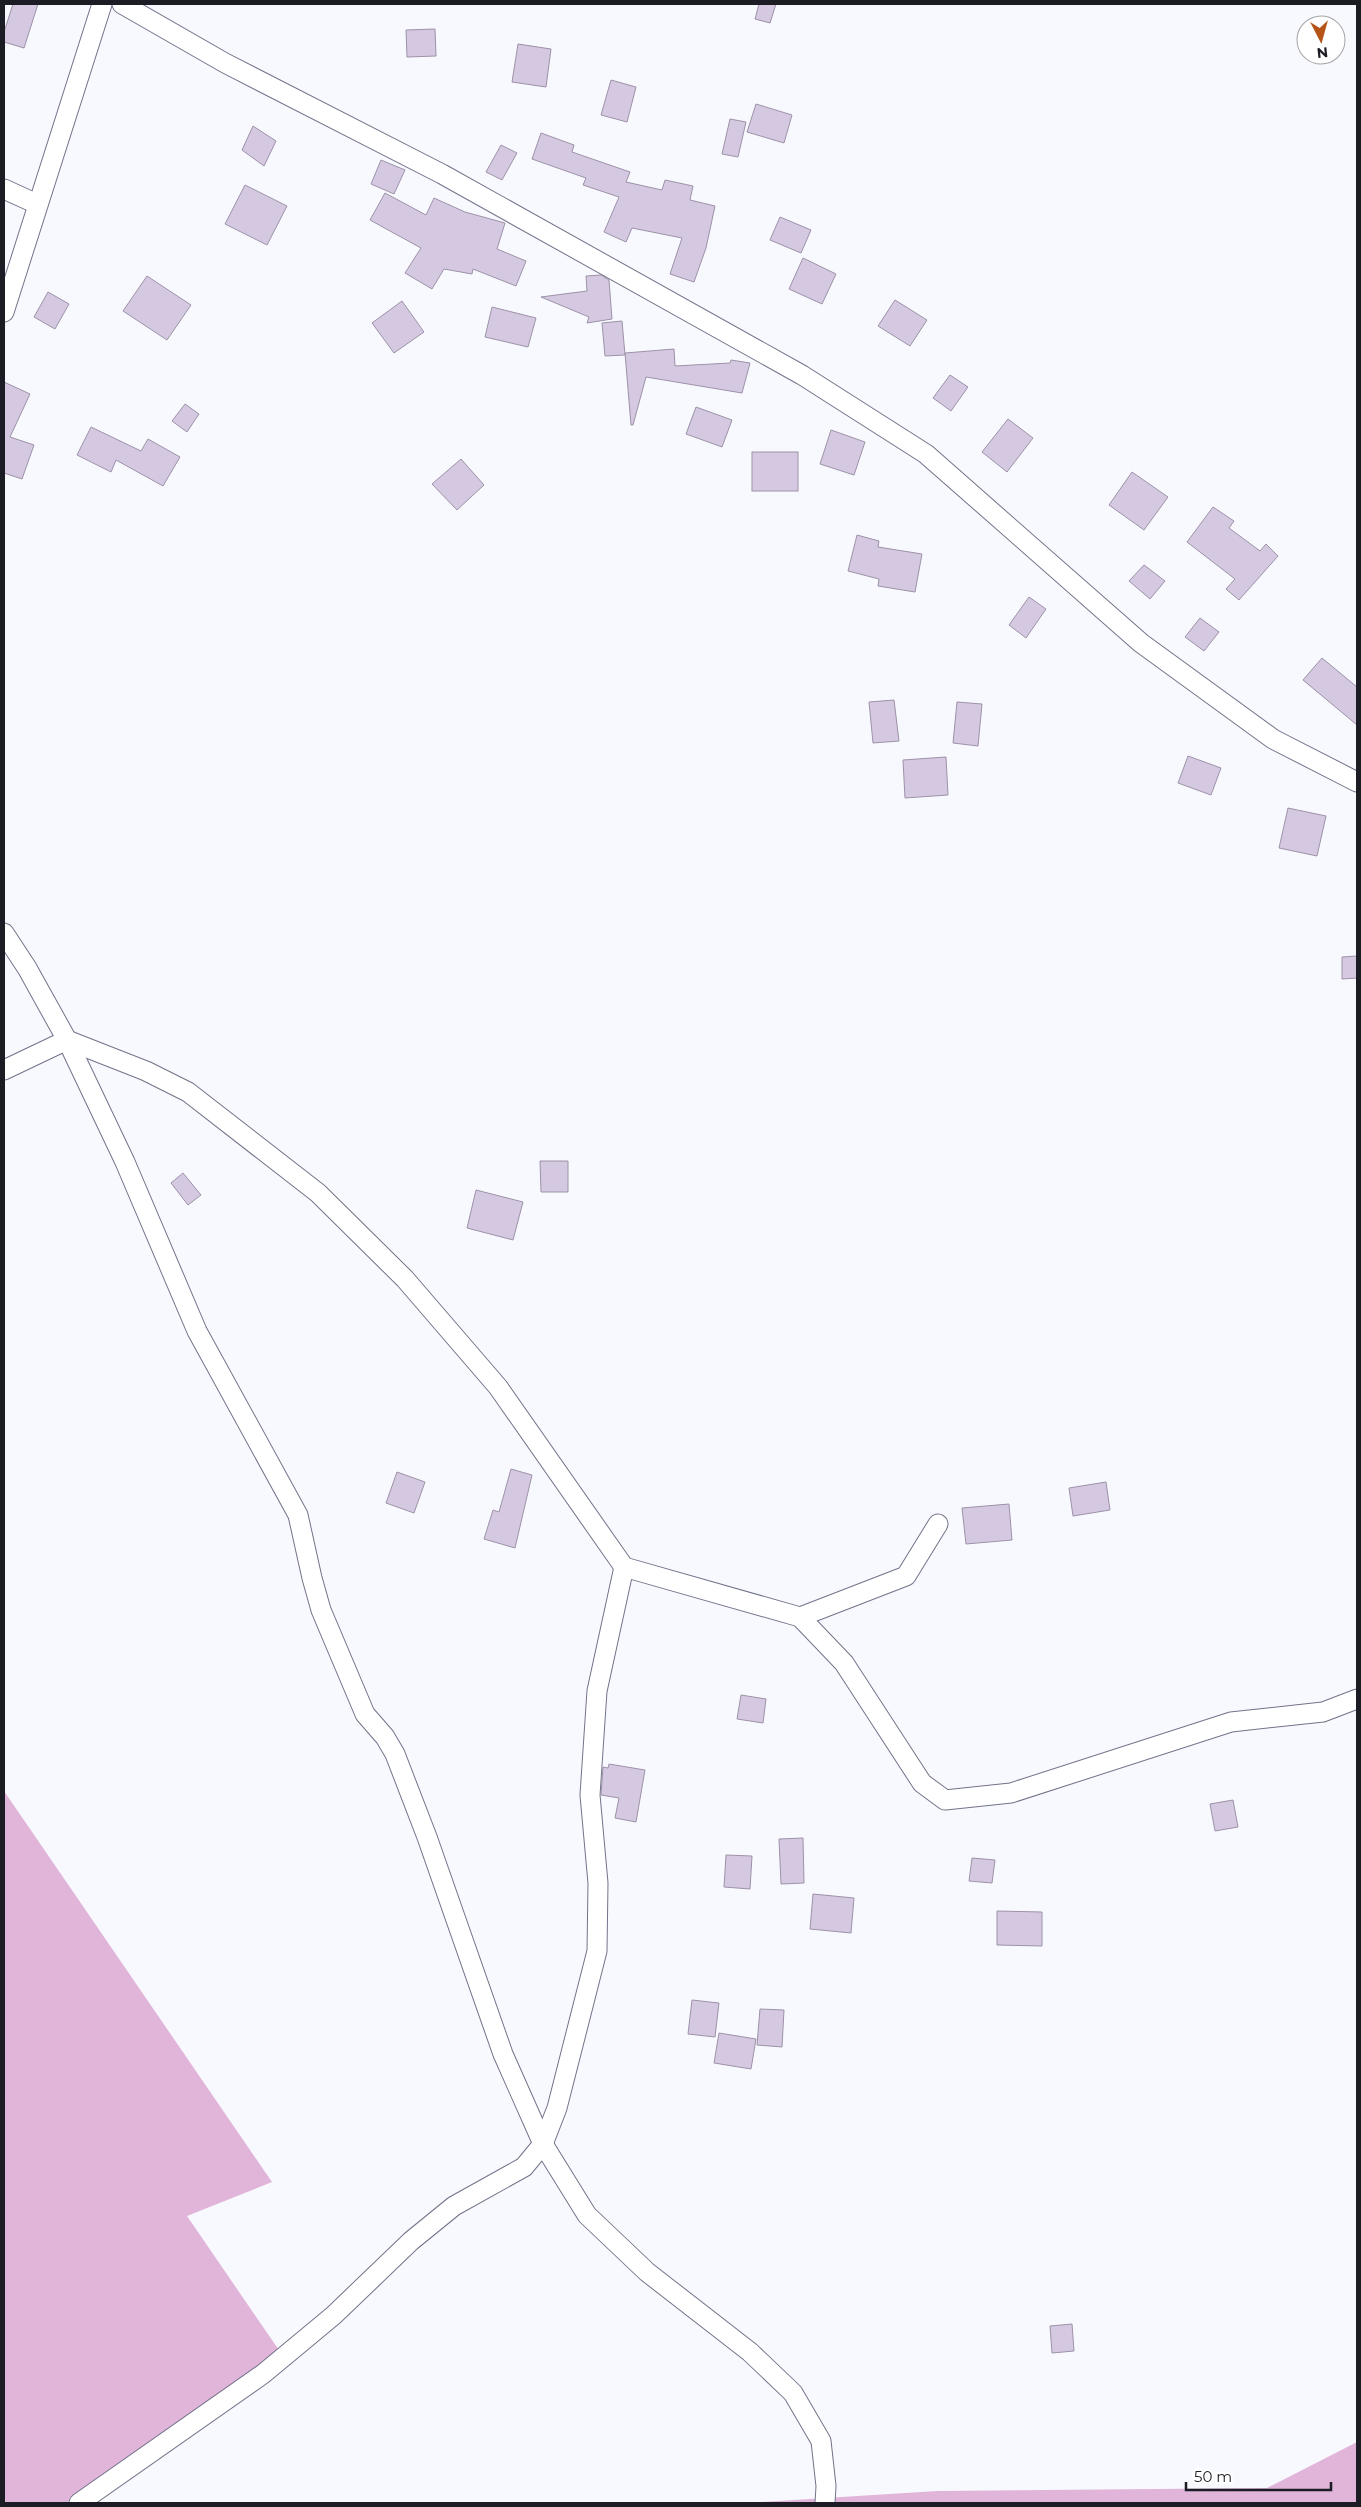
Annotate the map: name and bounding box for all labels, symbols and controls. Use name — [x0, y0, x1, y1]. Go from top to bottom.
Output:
north arrow — [1296, 15, 1346, 65]
text: N — [1316, 43, 1329, 62]
scale bar — [1186, 2460, 1331, 2492]
text: 50 m — [1194, 2467, 1232, 2486]

